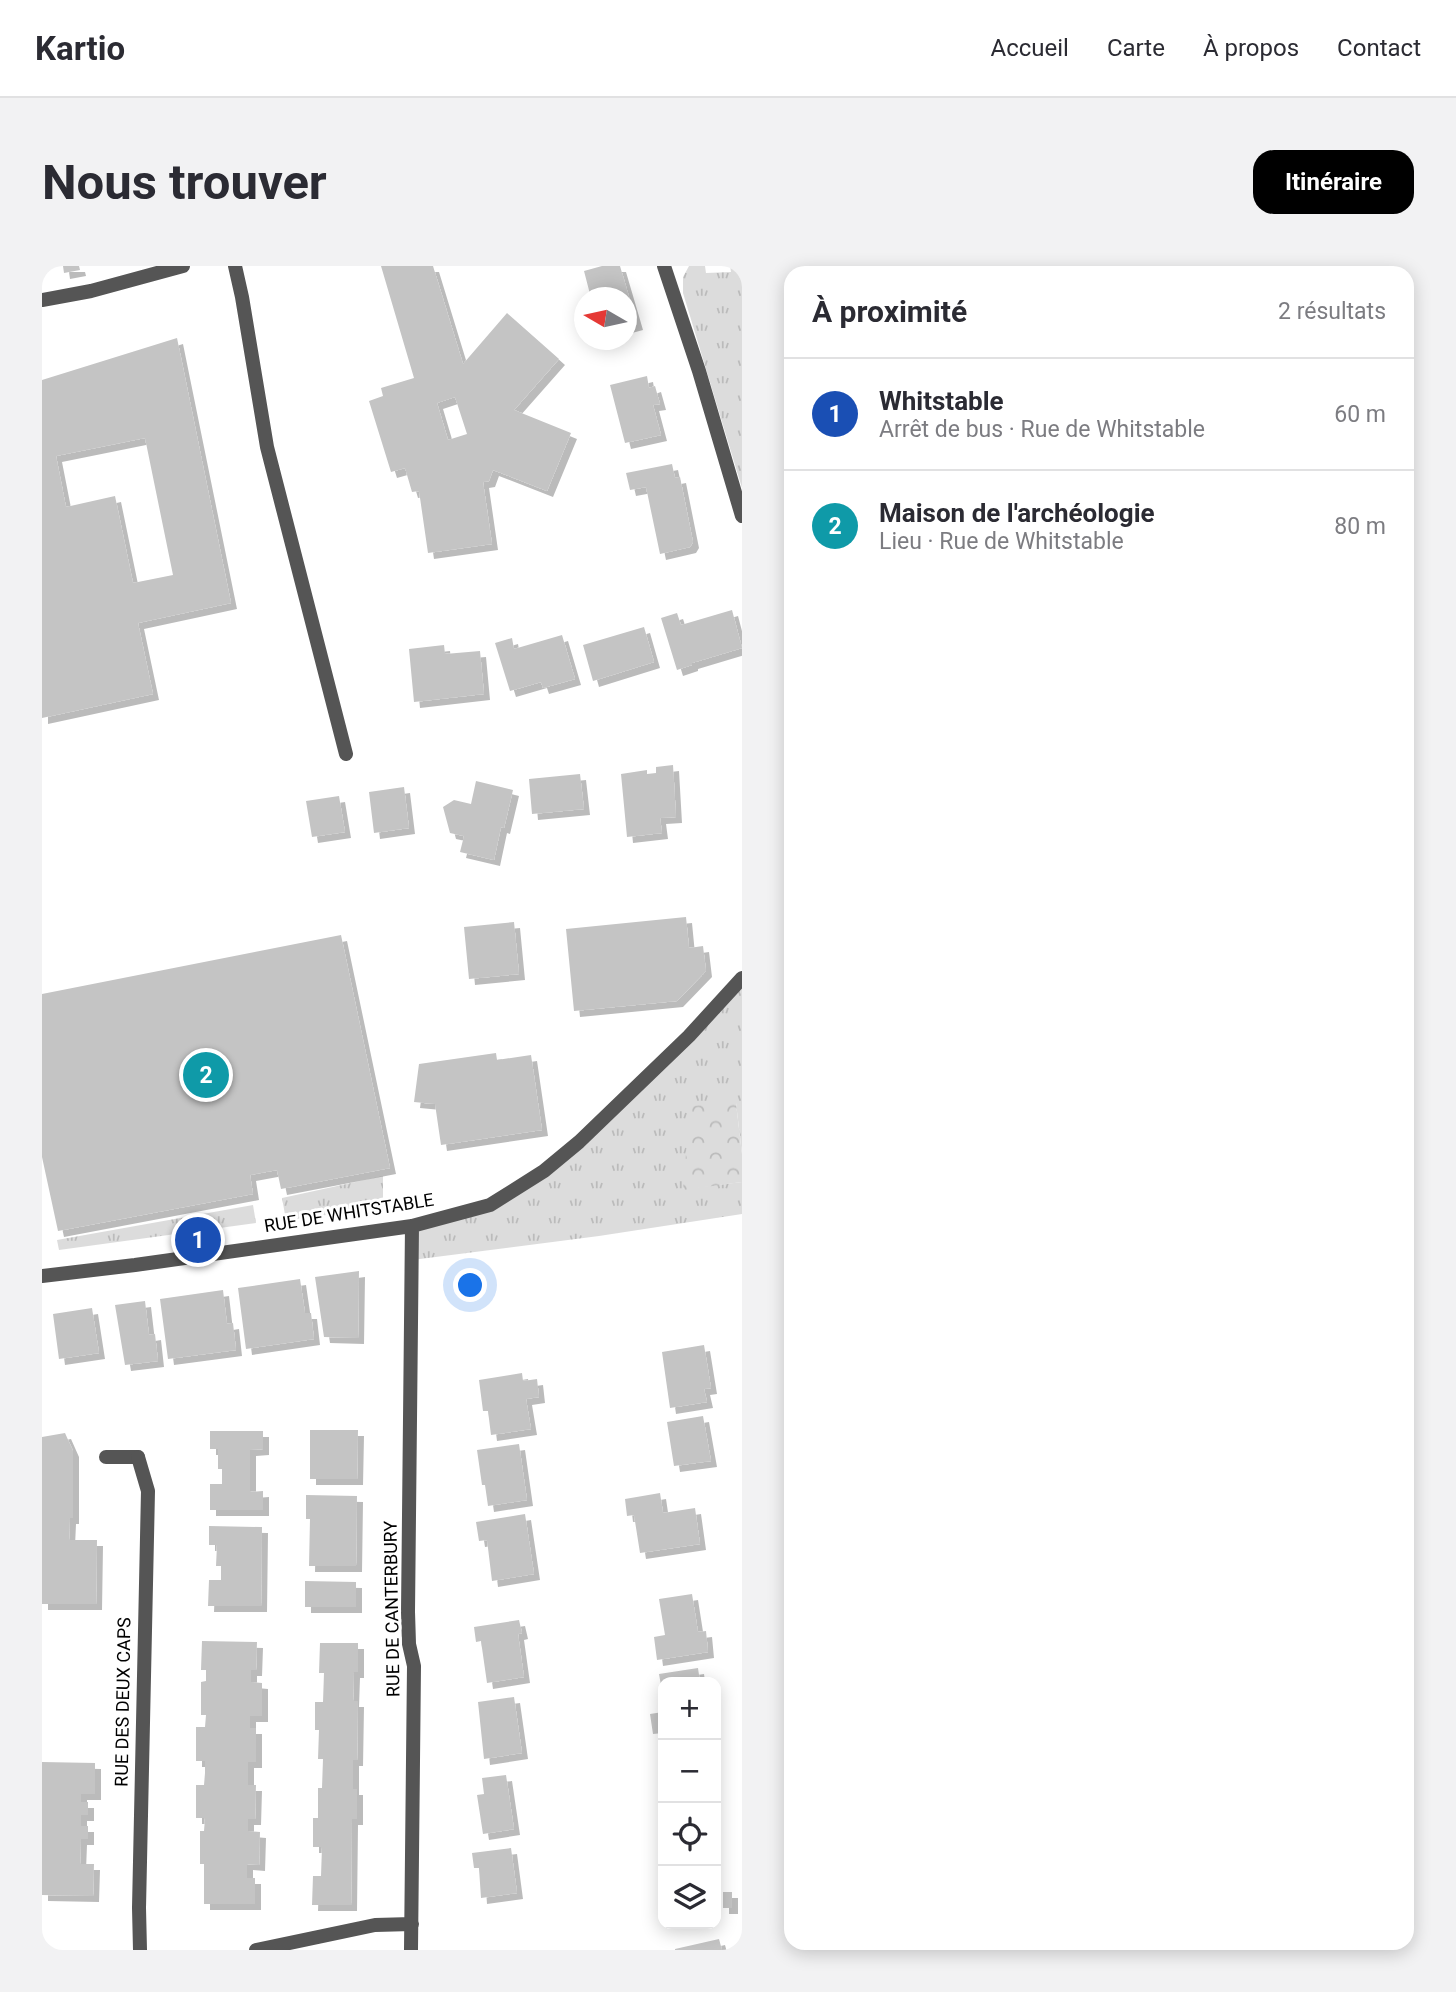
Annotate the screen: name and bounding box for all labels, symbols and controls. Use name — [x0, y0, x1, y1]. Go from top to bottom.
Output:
text: Kartio — [35, 29, 125, 68]
text: Accueil — [990, 34, 1069, 62]
text: Carte — [1107, 34, 1165, 62]
text: À propos — [1203, 34, 1299, 62]
text: Contact — [1337, 34, 1421, 62]
button: Itinéraire — [1253, 150, 1414, 214]
text: Nous trouver — [42, 154, 327, 211]
north arrow — [574, 287, 637, 350]
text: À proximité — [812, 294, 967, 329]
text: 2 résultats — [1278, 298, 1386, 325]
text: Whitstable — [879, 386, 1004, 416]
text: 1 — [828, 401, 842, 428]
text: 60 m — [1334, 401, 1386, 428]
text: Arrêt de bus · Rue de Whitstable — [879, 416, 1205, 443]
text: Maison de l'archéologie — [879, 498, 1155, 528]
text: 2 — [828, 513, 842, 540]
text: 80 m — [1334, 513, 1386, 540]
text: Lieu · Rue de Whitstable — [879, 528, 1124, 555]
pin: 2 — [183, 1049, 229, 1101]
street label: RUE DE WHITSTABLE — [263, 1189, 435, 1236]
pin: 1 — [175, 1214, 221, 1266]
your location — [453, 1268, 487, 1302]
street label: RUE DE CANTERBURY — [379, 1520, 404, 1697]
street label: RUE DES DEUX CAPS — [111, 1617, 134, 1787]
map controls — [658, 1677, 721, 1929]
button: + — [658, 1677, 721, 1740]
button: − — [658, 1740, 721, 1803]
button: locate — [658, 1803, 721, 1866]
button: layers — [658, 1866, 721, 1929]

